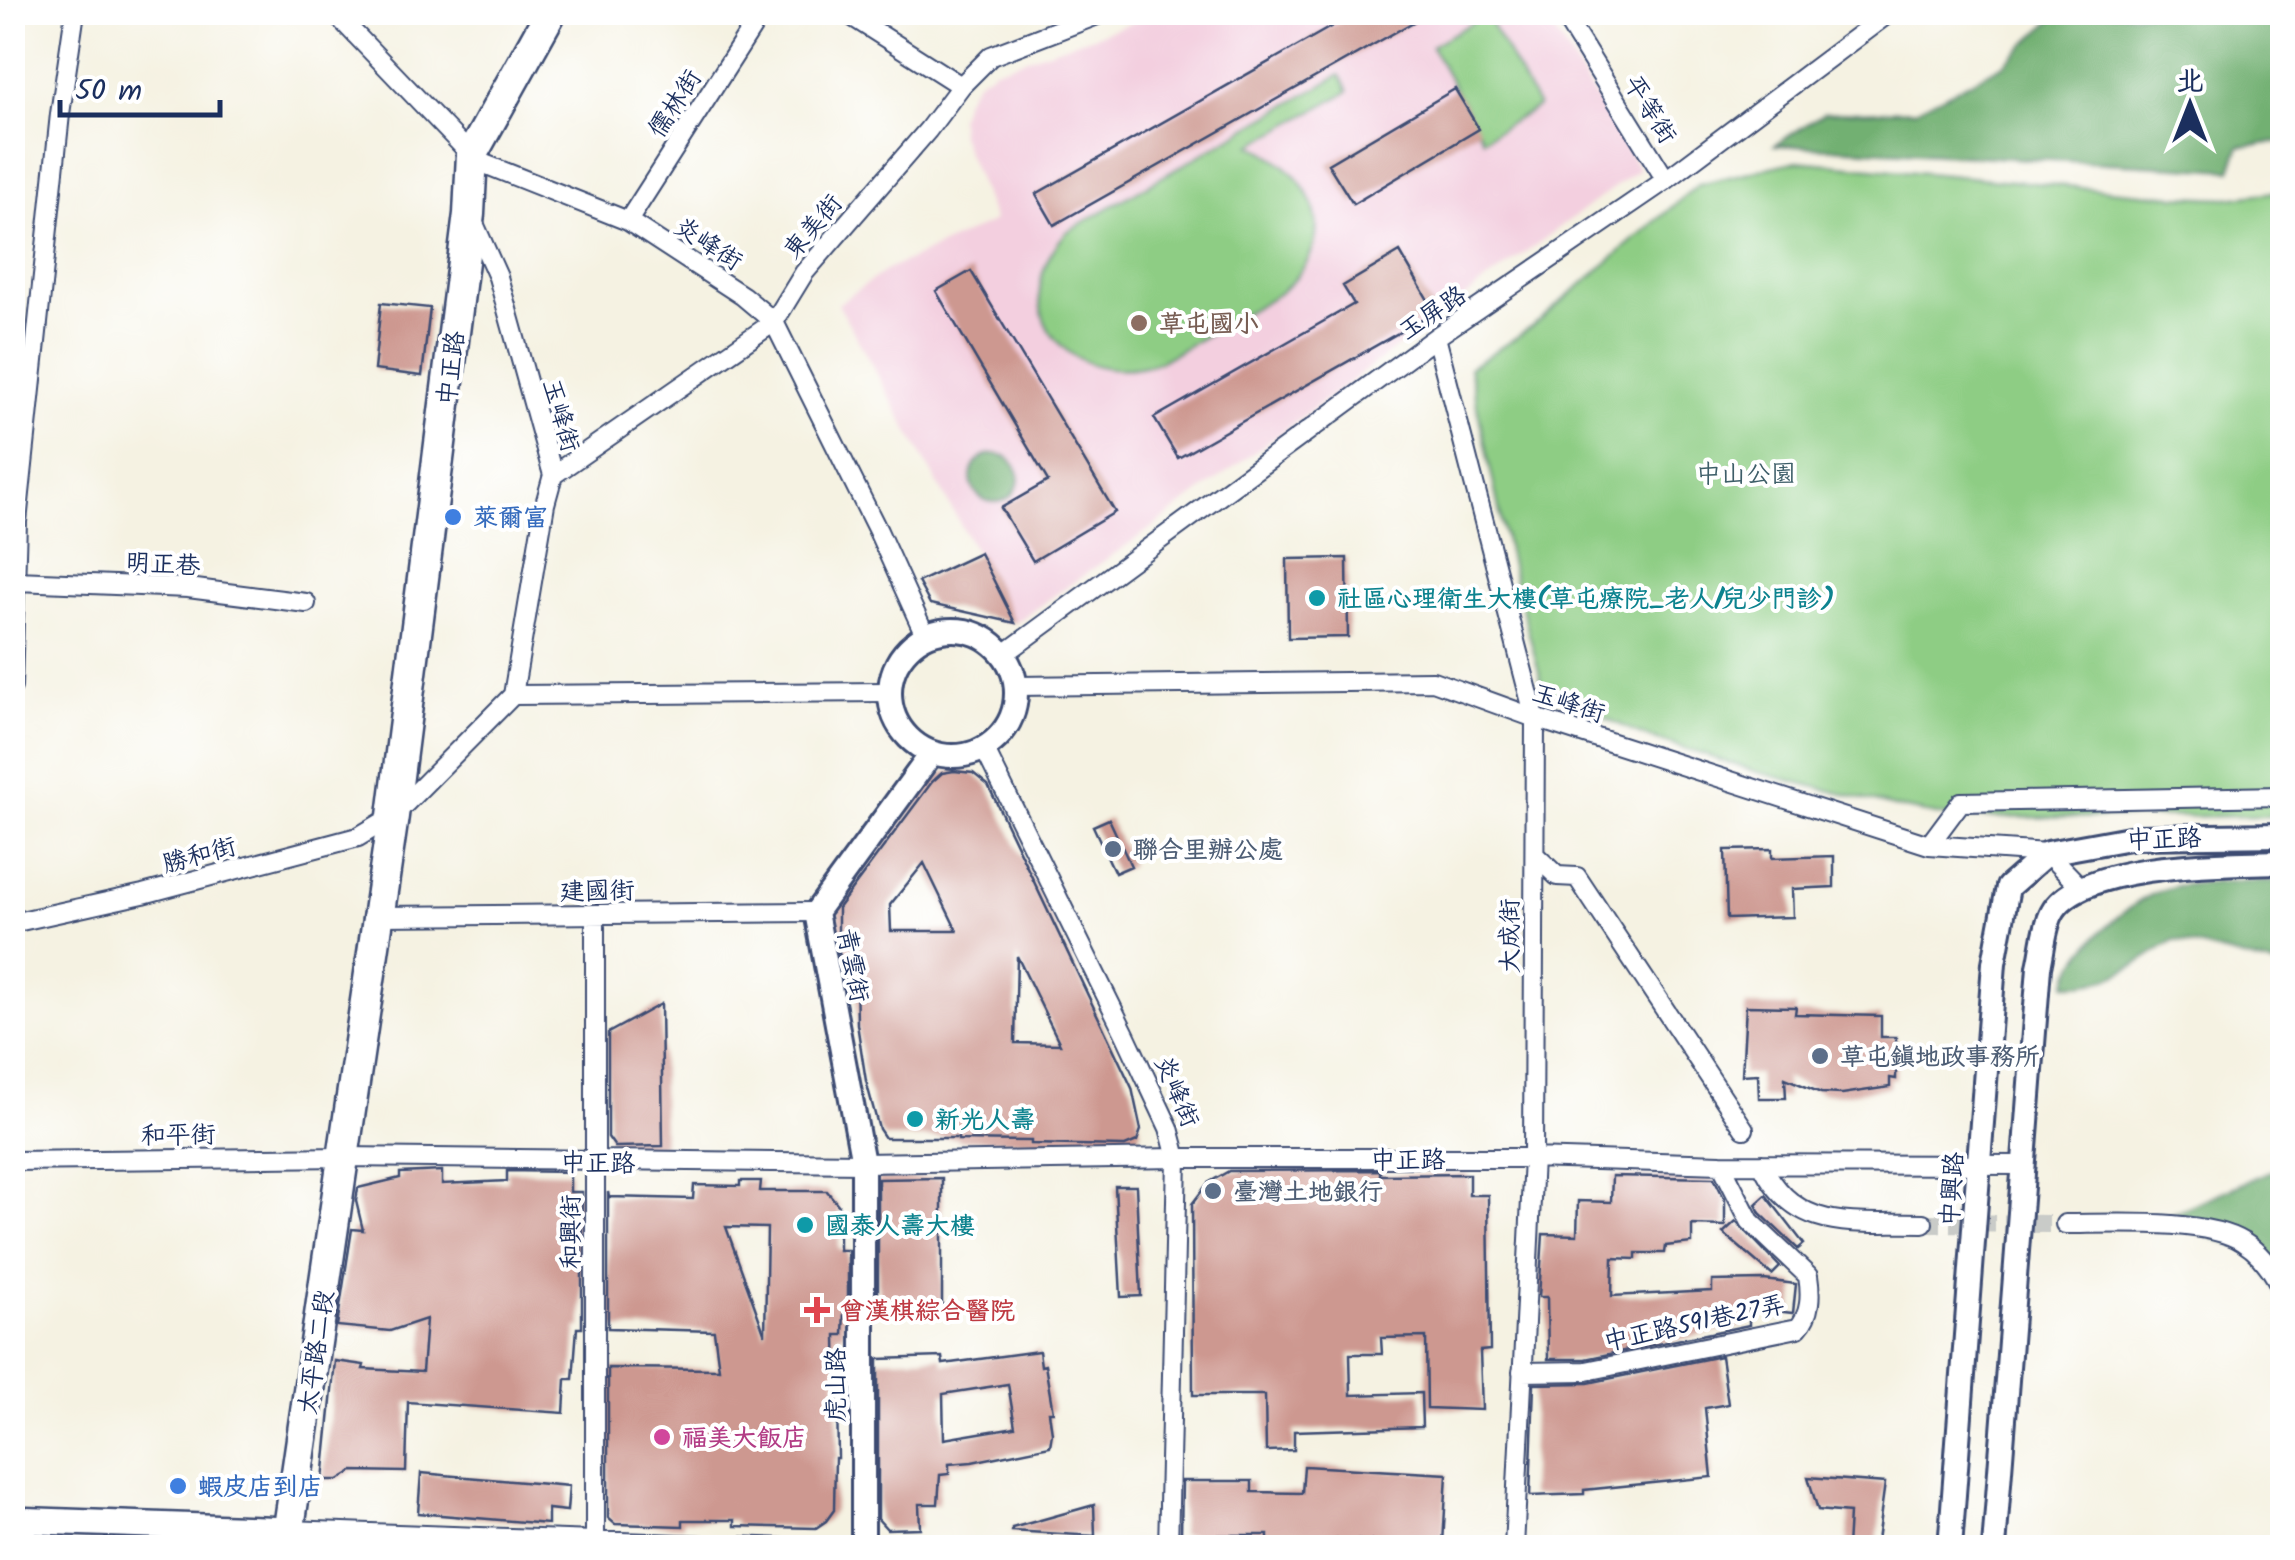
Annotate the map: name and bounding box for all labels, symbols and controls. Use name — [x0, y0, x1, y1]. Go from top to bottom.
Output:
scale bar — [60, 55, 220, 117]
north arrow — [2140, 55, 2240, 155]
text: 北 — [2176, 60, 2204, 105]
street label: 儒林街 — [638, 62, 713, 146]
text: 50 m — [75, 68, 142, 116]
street label: 平等街 — [1612, 68, 1686, 152]
street label: 東美街 — [774, 186, 853, 269]
street label: 炎峰街 — [666, 207, 750, 282]
street label: 玉屏路 — [1391, 276, 1475, 351]
place label: 草屯國小 — [1159, 305, 1259, 345]
marker: 草屯國小 — [1128, 312, 1150, 334]
street label: 中正路 — [428, 329, 476, 408]
street label: 玉峰街 — [531, 374, 590, 457]
park label: 中山公園 — [1696, 455, 1796, 495]
place label: 萊爾富 — [473, 499, 548, 539]
marker: 萊爾富 — [442, 506, 464, 528]
street label: 明正巷 — [124, 543, 201, 587]
place label: 社區心理衛生大樓(草屯療院_老人/兒少門診) — [1337, 580, 1835, 620]
marker: 社區心理衛生大樓(草屯療院_老人/兒少門診) — [1306, 587, 1328, 609]
street label: 玉峰街 — [1527, 673, 1610, 735]
street label: 中正路 — [2126, 819, 2202, 861]
street label: 勝和街 — [158, 827, 241, 885]
place label: 聯合里辦公處 — [1133, 831, 1283, 871]
marker: 聯合里辦公處 — [1102, 838, 1124, 860]
street label: 建國街 — [559, 871, 635, 913]
street label: 大成街 — [1491, 898, 1531, 974]
street label: 青雲街 — [825, 925, 879, 1006]
place label: 草屯鎮地政事務所 — [1840, 1038, 2040, 1078]
marker: 草屯鎮地政事務所 — [1809, 1045, 1831, 1067]
street label: 炎峰街 — [1143, 1049, 1209, 1134]
place label: 新光人壽 — [935, 1101, 1035, 1141]
marker: 新光人壽 — [904, 1108, 926, 1130]
street label: 和平街 — [140, 1115, 216, 1157]
street label: 中正路 — [1370, 1141, 1446, 1181]
street label: 中正路 — [560, 1143, 636, 1185]
street label: 中興路 — [1930, 1150, 1976, 1228]
place label: 臺灣土地銀行 — [1233, 1173, 1383, 1213]
marker: 臺灣土地銀行 — [1202, 1180, 1224, 1202]
street label: 和興街 — [552, 1194, 592, 1270]
place label: 國泰人壽大樓 — [825, 1207, 975, 1247]
marker: 國泰人壽大樓 — [794, 1214, 816, 1236]
street label: 中正路591巷27弄 — [1600, 1285, 1789, 1363]
street label: 太平路二段 — [288, 1288, 345, 1417]
place label: 曾漢棋綜合醫院 — [840, 1292, 1015, 1332]
marker: 曾漢棋綜合醫院 — [804, 1297, 830, 1323]
street label: 虎山路 — [817, 1347, 857, 1423]
place label: 福美大飯店 — [682, 1419, 807, 1459]
marker: 福美大飯店 — [651, 1426, 673, 1448]
place label: 蝦皮店到店 — [198, 1468, 323, 1508]
marker: 蝦皮店到店 — [167, 1475, 189, 1497]

